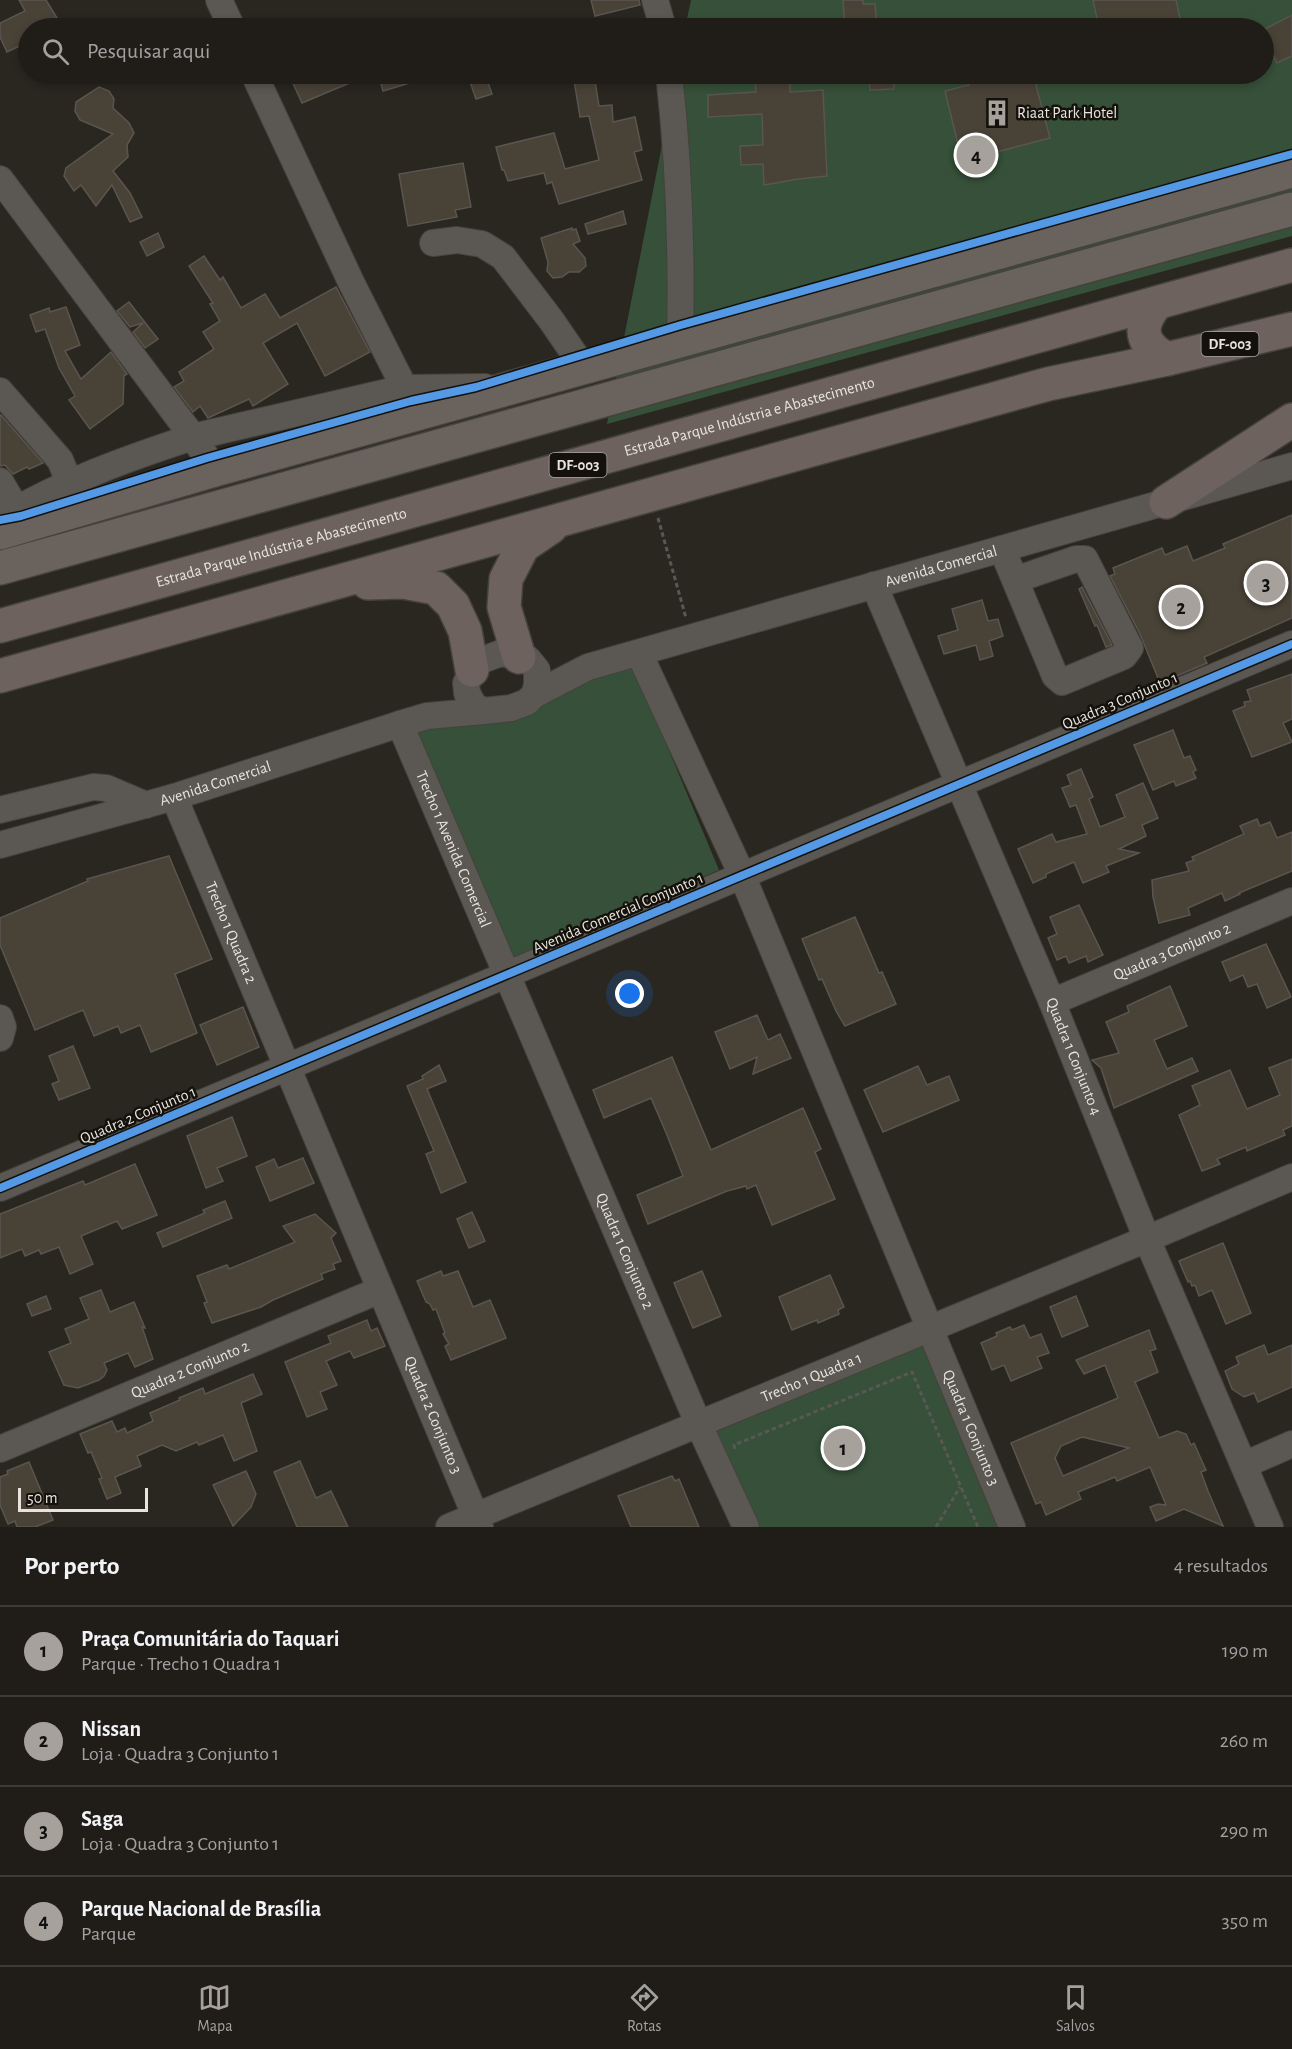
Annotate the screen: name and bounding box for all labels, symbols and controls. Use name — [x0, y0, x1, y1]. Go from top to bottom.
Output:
search box — [18, 18, 1274, 84]
icon: search — [39, 35, 72, 68]
text: Pesquisar aqui — [87, 40, 210, 62]
building icon: Riaat Park Hotel — [982, 98, 1012, 128]
place label: Riaat Park Hotel — [1017, 105, 1117, 121]
pin: 4 — [956, 132, 996, 178]
road number: DF-003 — [1202, 332, 1258, 356]
street label: Estrada Parque Indústria e Abastecimento — [622, 374, 877, 459]
road number: DF-003 — [550, 453, 606, 477]
street label: Estrada Parque Indústria e Abastecimento — [154, 505, 409, 590]
street label: Avenida Comercial — [883, 543, 999, 590]
pin: 3 — [1246, 560, 1286, 606]
pin: 2 — [1162, 584, 1200, 630]
street label: Quadra 3 Conjunto 1 — [1060, 669, 1180, 733]
street label: Avenida Comercial — [158, 758, 273, 809]
street label: Trecho 1 Avenida Comercial — [413, 769, 494, 930]
street label: Avenida Comercial Conjunto 1 — [530, 870, 706, 957]
street label: Trecho 1 Quadra 2 — [202, 879, 259, 986]
street label: Quadra 3 Conjunto 2 — [1111, 920, 1233, 984]
your location — [615, 979, 644, 1008]
street label: Quadra 1 Conjunto 4 — [1042, 995, 1105, 1118]
street label: Quadra 2 Conjunto 1 — [78, 1083, 199, 1148]
street label: Quadra 1 Conjunto 2 — [592, 1191, 656, 1311]
street label: Quadra 2 Conjunto 2 — [129, 1338, 251, 1402]
street label: Trecho 1 Quadra 1 — [759, 1350, 864, 1405]
street label: Quadra 2 Conjunto 3 — [400, 1354, 465, 1476]
street label: Quadra 1 Conjunto 3 — [939, 1367, 1002, 1488]
pin: 1 — [824, 1426, 862, 1470]
scale bar — [18, 1485, 148, 1512]
text: 50 m — [27, 1490, 58, 1506]
text: Por perto — [24, 1553, 120, 1579]
text: 4 resultados — [1174, 1556, 1268, 1576]
text: Praça Comunitária do Taquari — [81, 1628, 339, 1650]
text: 1 — [40, 1641, 47, 1661]
text: 190 m — [1222, 1641, 1268, 1661]
text: Parque · Trecho 1 Quadra 1 — [81, 1654, 281, 1674]
text: Nissan — [81, 1718, 141, 1740]
text: 2 — [39, 1731, 48, 1751]
text: 260 m — [1220, 1731, 1268, 1751]
text: Loja · Quadra 3 Conjunto 1 — [81, 1744, 279, 1764]
text: Saga — [81, 1808, 124, 1830]
text: 3 — [39, 1821, 48, 1841]
text: 290 m — [1220, 1821, 1268, 1841]
text: Loja · Quadra 3 Conjunto 1 — [81, 1834, 279, 1854]
text: Parque Nacional de Brasília — [81, 1898, 321, 1920]
text: 4 — [38, 1911, 49, 1931]
text: 350 m — [1222, 1911, 1268, 1931]
text: Parque — [81, 1924, 136, 1944]
tab: Mapa — [197, 1981, 233, 2036]
tab: Rotas — [627, 1981, 662, 2036]
tab: Salvos — [1056, 1981, 1095, 2036]

